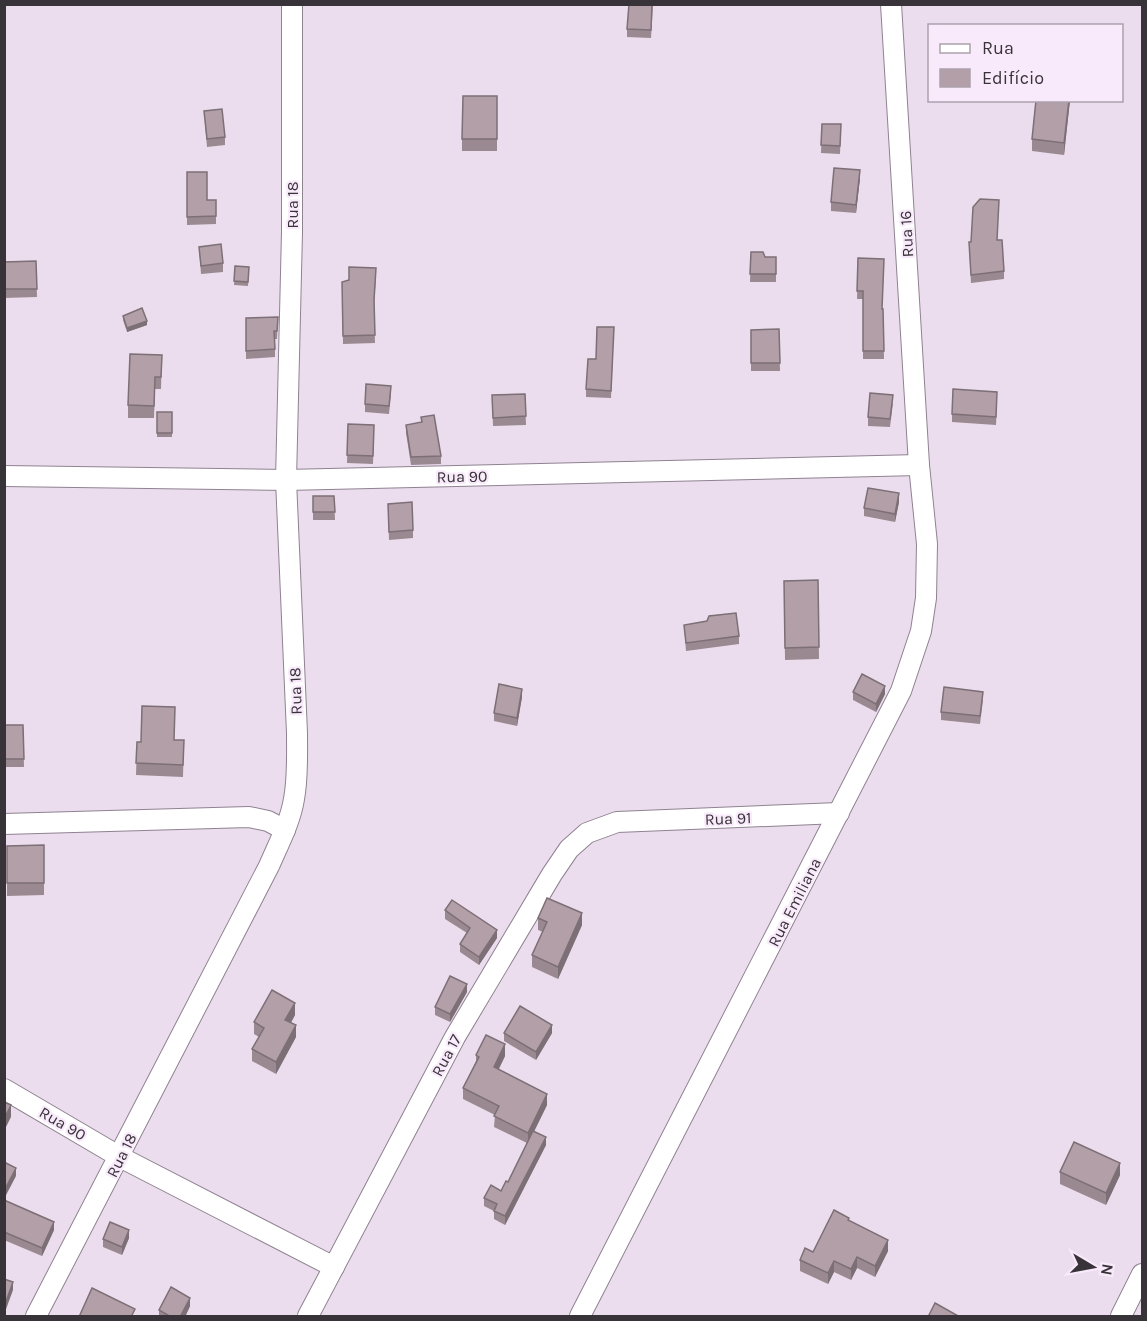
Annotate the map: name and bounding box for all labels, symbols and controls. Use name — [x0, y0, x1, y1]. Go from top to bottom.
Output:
legend — [928, 24, 1123, 102]
text: Rua — [982, 37, 1014, 59]
text: Edifício — [982, 67, 1044, 89]
street label: Rua 18 — [283, 181, 302, 229]
street label: Rua 16 — [896, 210, 917, 258]
street label: Rua 90 — [436, 467, 488, 486]
street label: Rua 18 — [285, 667, 306, 715]
street label: Rua 91 — [704, 808, 752, 829]
street label: Rua Emiliana — [764, 855, 825, 950]
street label: Rua 17 — [428, 1031, 466, 1080]
street label: Rua 90 — [36, 1102, 90, 1144]
street label: Rua 18 — [102, 1130, 141, 1181]
north arrow — [1063, 1237, 1123, 1297]
text: N — [1097, 1262, 1118, 1277]

